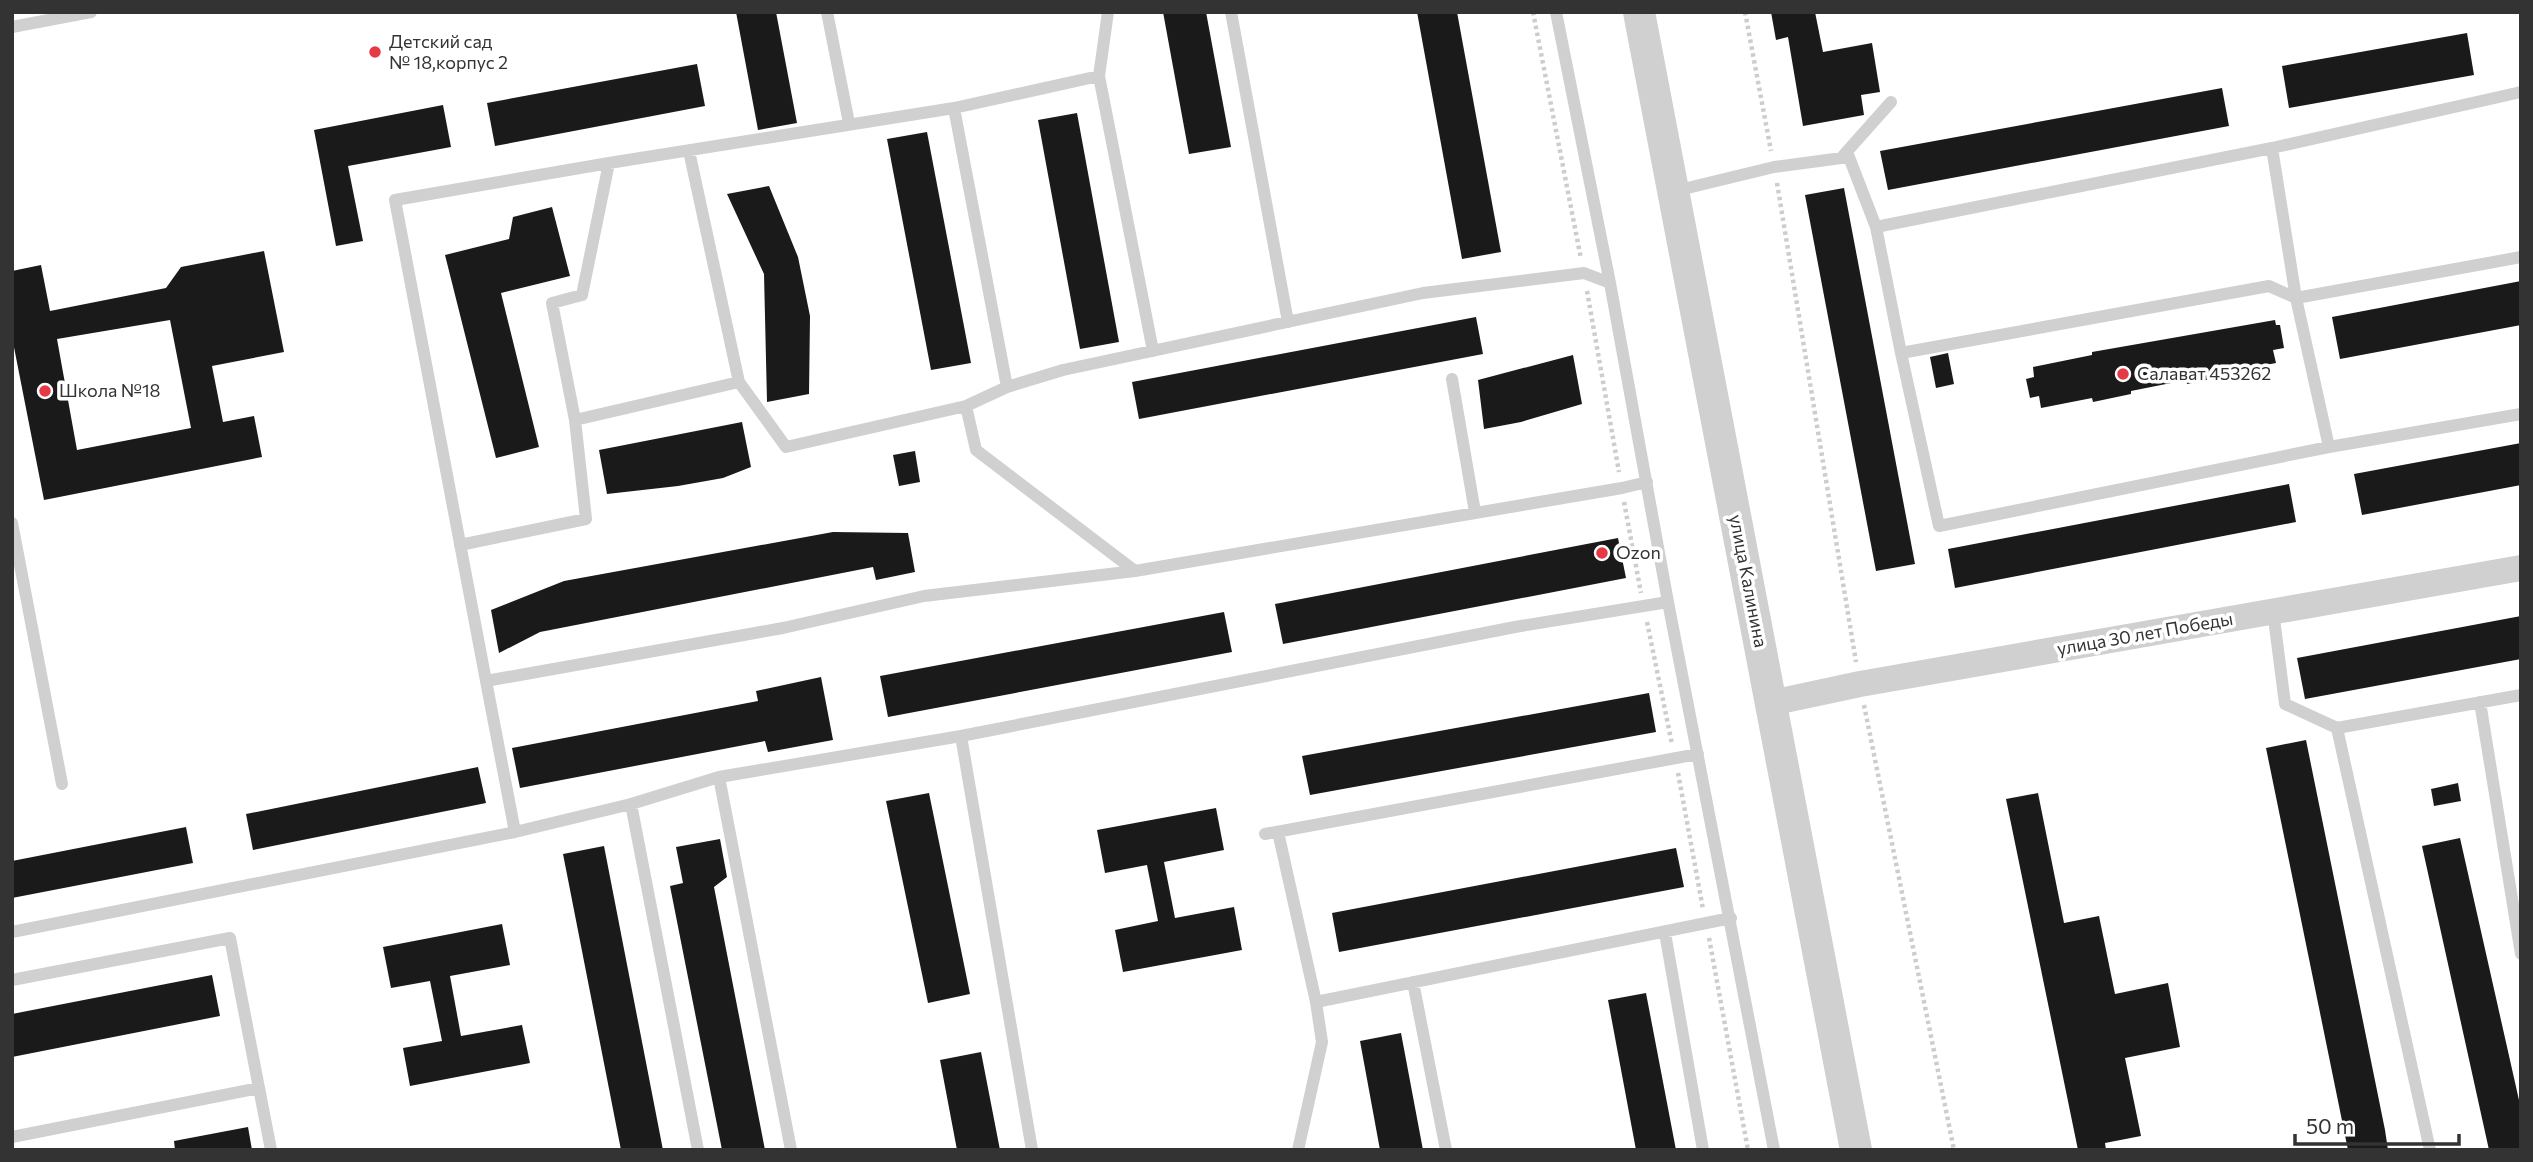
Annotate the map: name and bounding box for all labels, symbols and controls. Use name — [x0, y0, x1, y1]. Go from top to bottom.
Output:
place label: Детский сад № 18,корпус 2 — [389, 30, 508, 73]
marker: Детский сад № 18,корпус 2 — [367, 44, 383, 60]
place label: Салават 453262 — [2137, 362, 2271, 384]
marker: Салават 453262 — [2115, 366, 2131, 382]
place label: Школа №18 — [59, 379, 161, 401]
marker: Школа №18 — [37, 383, 53, 399]
street label: улица Калинина — [1725, 512, 1773, 649]
place label: Ozon — [1616, 541, 1661, 563]
marker: Ozon — [1594, 545, 1610, 561]
street label: улица 30 лет Победы — [2055, 607, 2234, 659]
scale bar — [2295, 1102, 2460, 1146]
text: 50 m — [2306, 1113, 2354, 1138]

